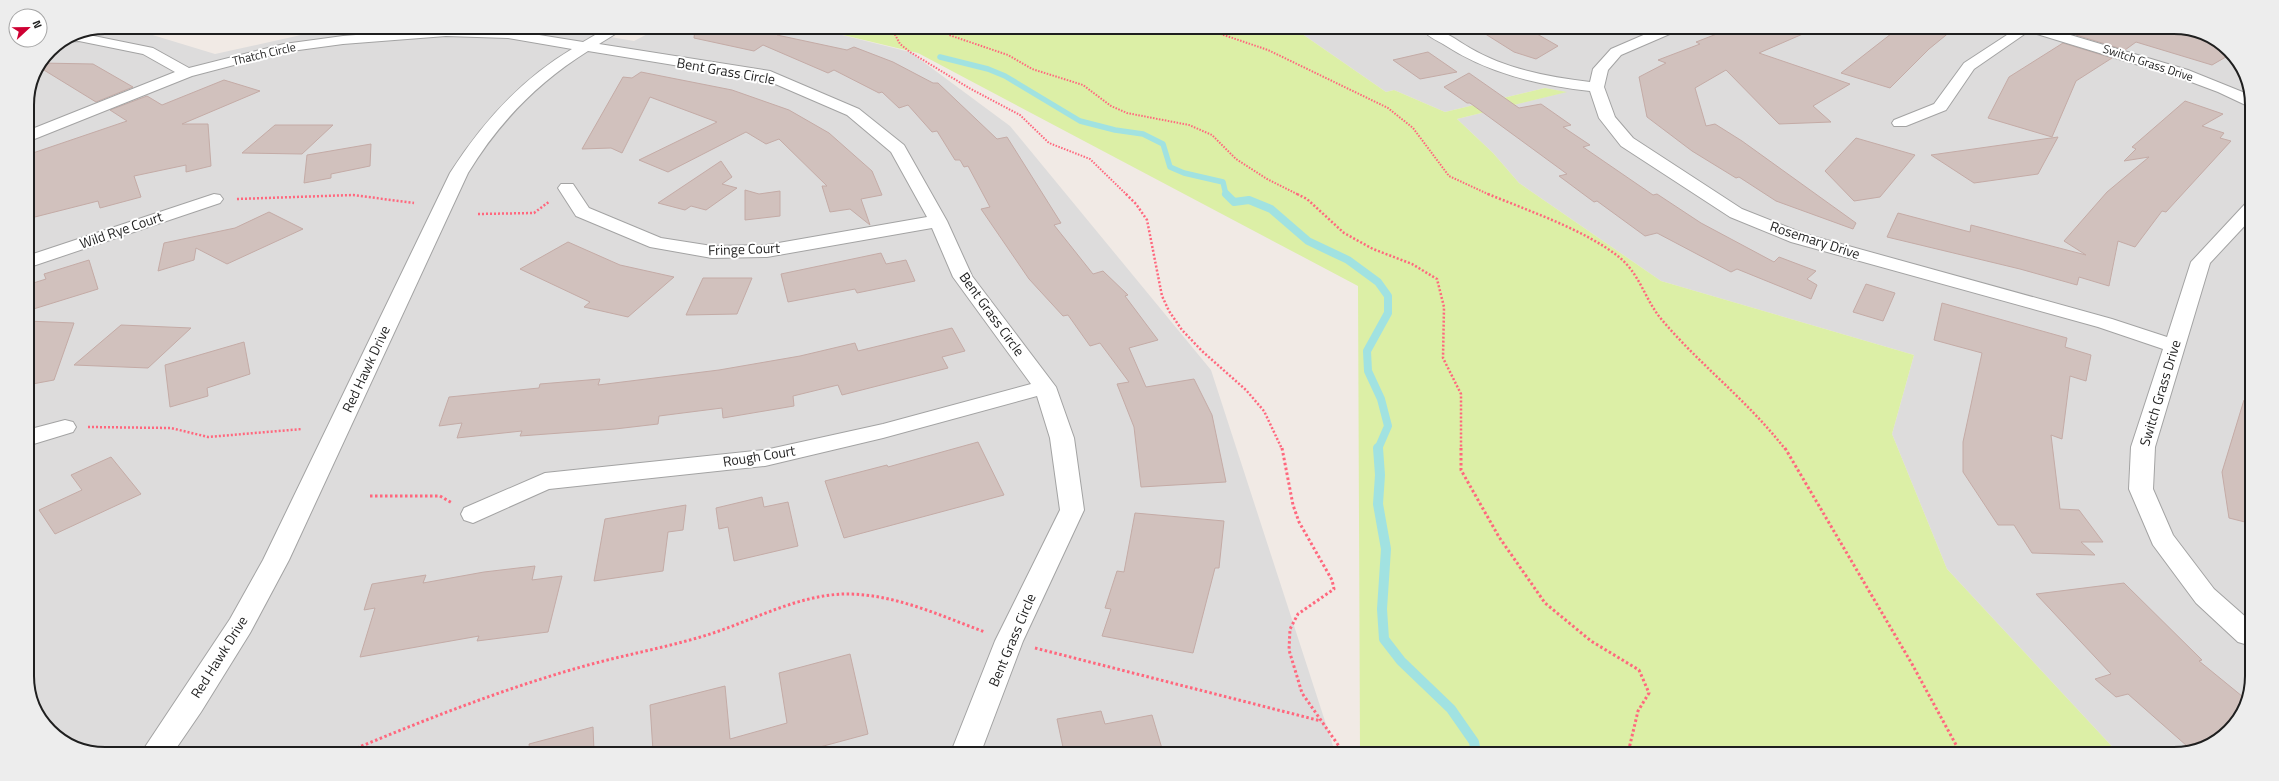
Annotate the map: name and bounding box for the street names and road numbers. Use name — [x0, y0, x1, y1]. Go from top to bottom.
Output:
street label: Thatch Circle — [230, 37, 297, 70]
street label: Switch Grass Drive — [2100, 39, 2196, 86]
street label: Bent Grass Circle — [675, 52, 777, 89]
street label: Wild Rye Court — [76, 205, 165, 254]
street label: Rosemary Drive — [1767, 215, 1863, 264]
street label: Fringe Court — [708, 237, 780, 260]
street label: Bent Grass Circle — [955, 267, 1030, 360]
street label: Red Hawk Drive — [336, 322, 395, 416]
street label: Switch Grass Drive — [2133, 337, 2186, 449]
street label: Rough Court — [721, 439, 797, 472]
street label: Bent Grass Circle — [982, 590, 1041, 690]
street label: Red Hawk Drive — [185, 611, 252, 702]

